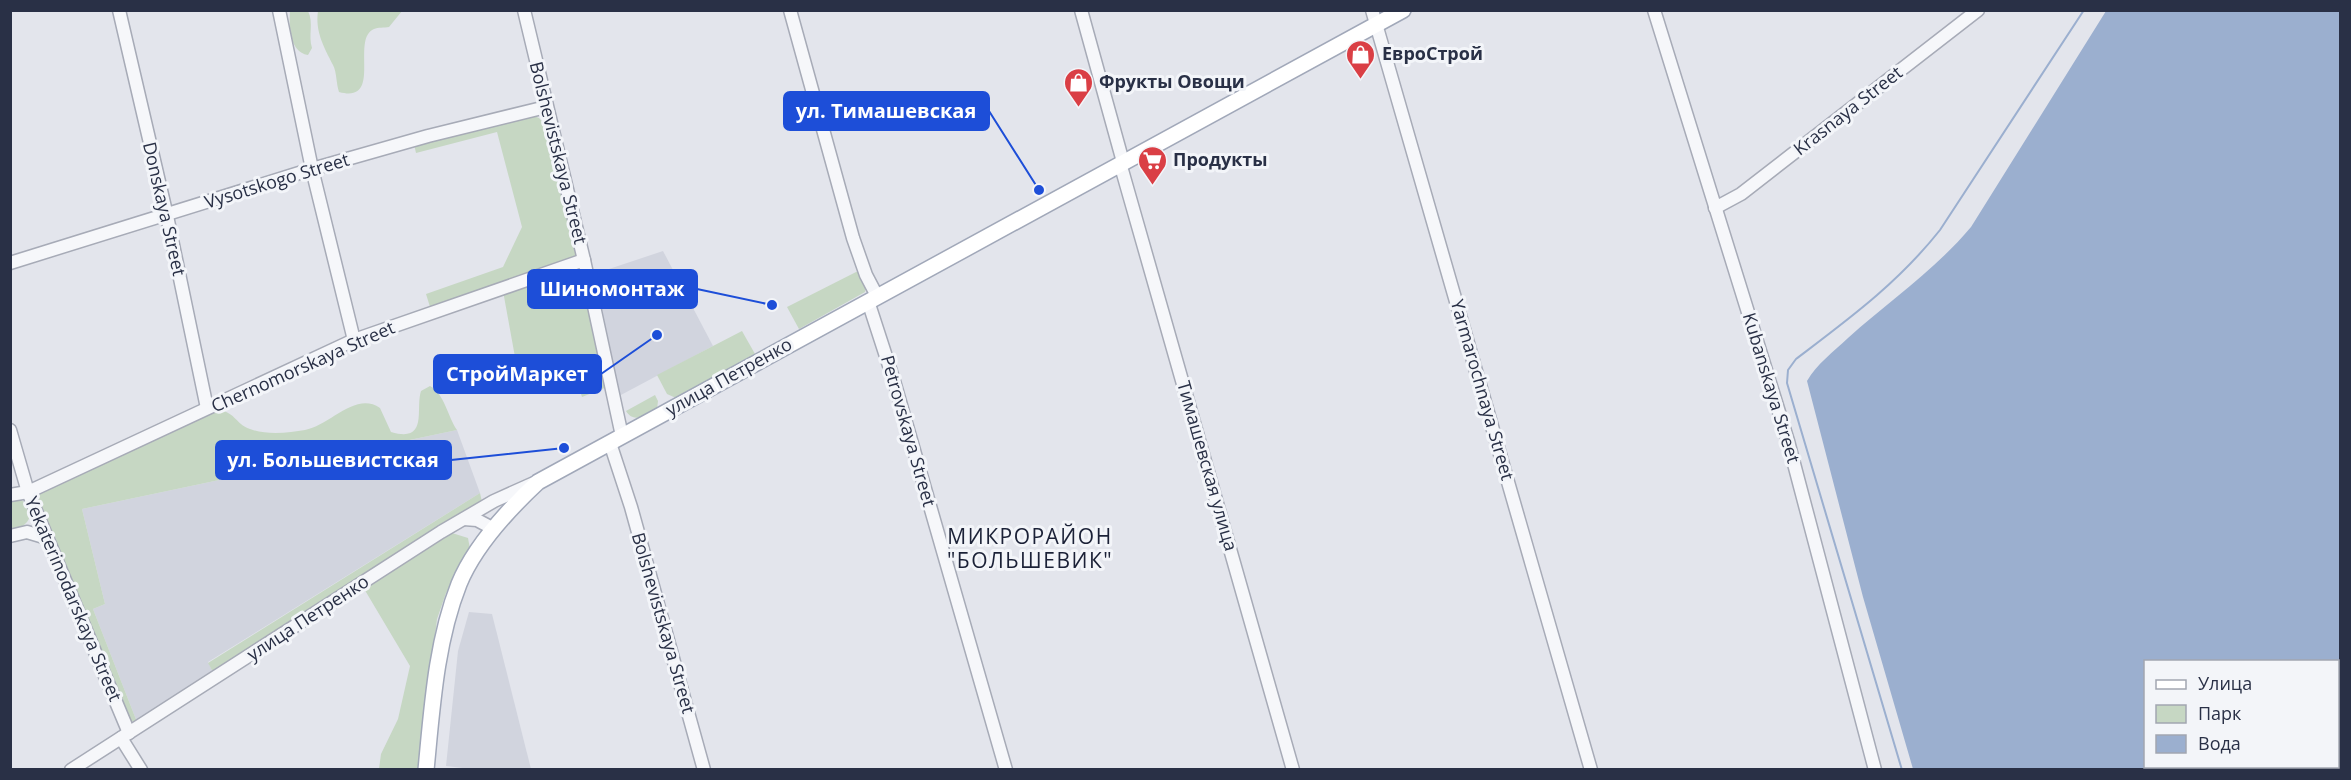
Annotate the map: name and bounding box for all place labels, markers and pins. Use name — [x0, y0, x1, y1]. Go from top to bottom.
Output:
shop icon: ЕвроСтрой — [1345, 38, 1377, 80]
place label: ЕвроСтрой — [1382, 41, 1483, 65]
shop icon: Фрукты Овощи — [1062, 66, 1094, 108]
place label: Фрукты Овощи — [1099, 69, 1245, 93]
callout: ул. Тимашевская — [784, 92, 989, 130]
supermarket icon: Продукты — [1136, 144, 1168, 186]
place label: Продукты — [1173, 147, 1268, 171]
callout: Шиномонтаж — [528, 270, 697, 308]
callout: СтройМаркет — [434, 355, 601, 393]
callout: ул. Большевистская — [216, 441, 451, 479]

